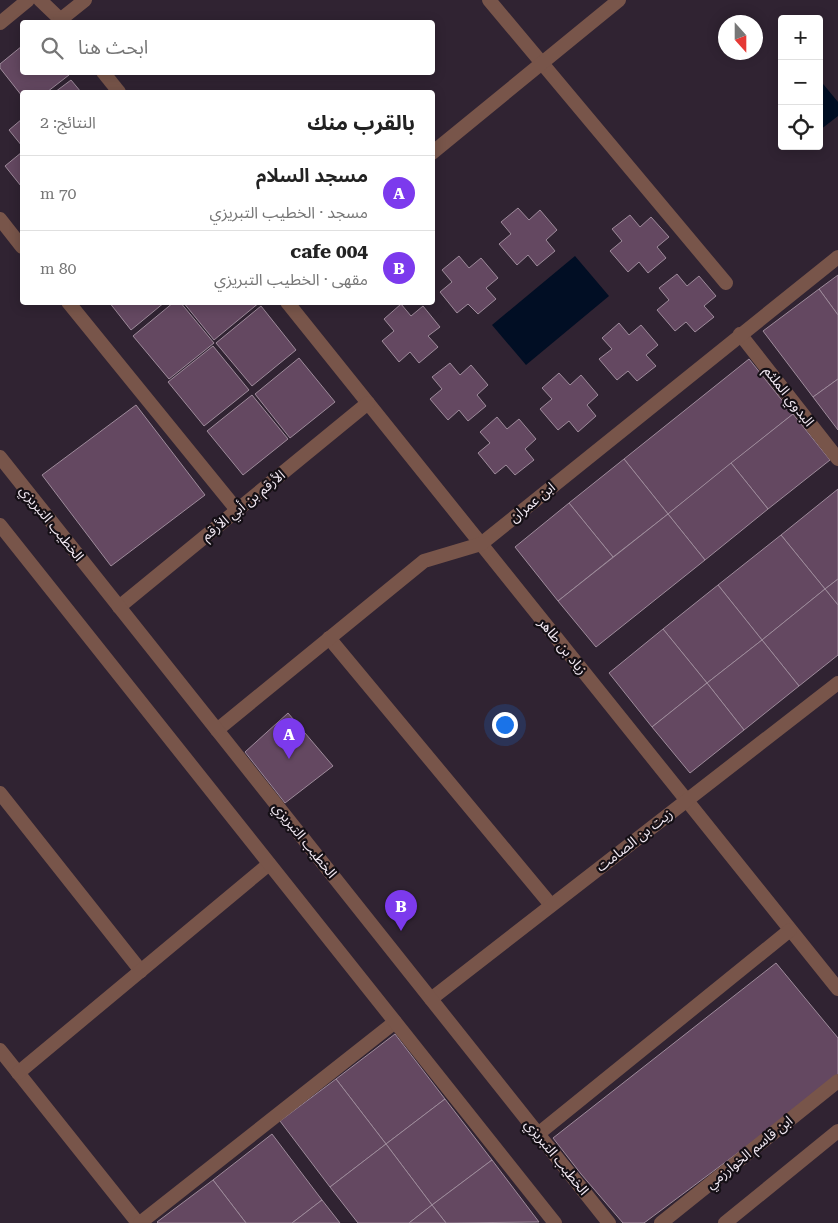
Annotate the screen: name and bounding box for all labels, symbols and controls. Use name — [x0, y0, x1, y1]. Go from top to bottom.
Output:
north arrow — [718, 15, 763, 60]
map controls — [778, 15, 823, 150]
button: + — [778, 15, 823, 60]
search box — [20, 20, 435, 75]
icon: search — [38, 34, 66, 62]
text: ابحث هنا — [78, 36, 148, 59]
button: − — [778, 60, 823, 105]
button: locate — [778, 105, 823, 150]
text: بالقرب منك — [307, 111, 415, 135]
text: النتائج: 2 — [40, 113, 96, 132]
text: مسجد السلام — [256, 164, 368, 187]
text: 70 m — [40, 184, 77, 203]
text: A — [393, 184, 405, 203]
text: مسجد · الخطيب التبريزي — [210, 203, 368, 222]
text: 004 cafe — [290, 240, 368, 263]
text: 80 m — [40, 259, 77, 278]
text: B — [393, 259, 405, 278]
text: مقهى · الخطيب التبريزي — [214, 270, 368, 289]
street label: البدوي الملثم — [758, 363, 817, 431]
street label: الأرقم بن أبي الأرقم — [198, 466, 290, 546]
street label: ابن عمران — [506, 479, 559, 526]
street label: الخطيب التبريزي — [14, 482, 87, 566]
street label: زياد بن طاهر — [534, 614, 591, 678]
your location — [492, 712, 518, 738]
pin: A — [273, 718, 305, 759]
street label: الخطيب التبريزي — [267, 799, 340, 883]
street label: زيت بن الصامت — [593, 805, 676, 875]
pin: B — [385, 890, 417, 931]
street label: ابن قاسم الخوارزمي — [702, 1112, 798, 1194]
street label: الخطيب التبريزي — [519, 1116, 592, 1200]

